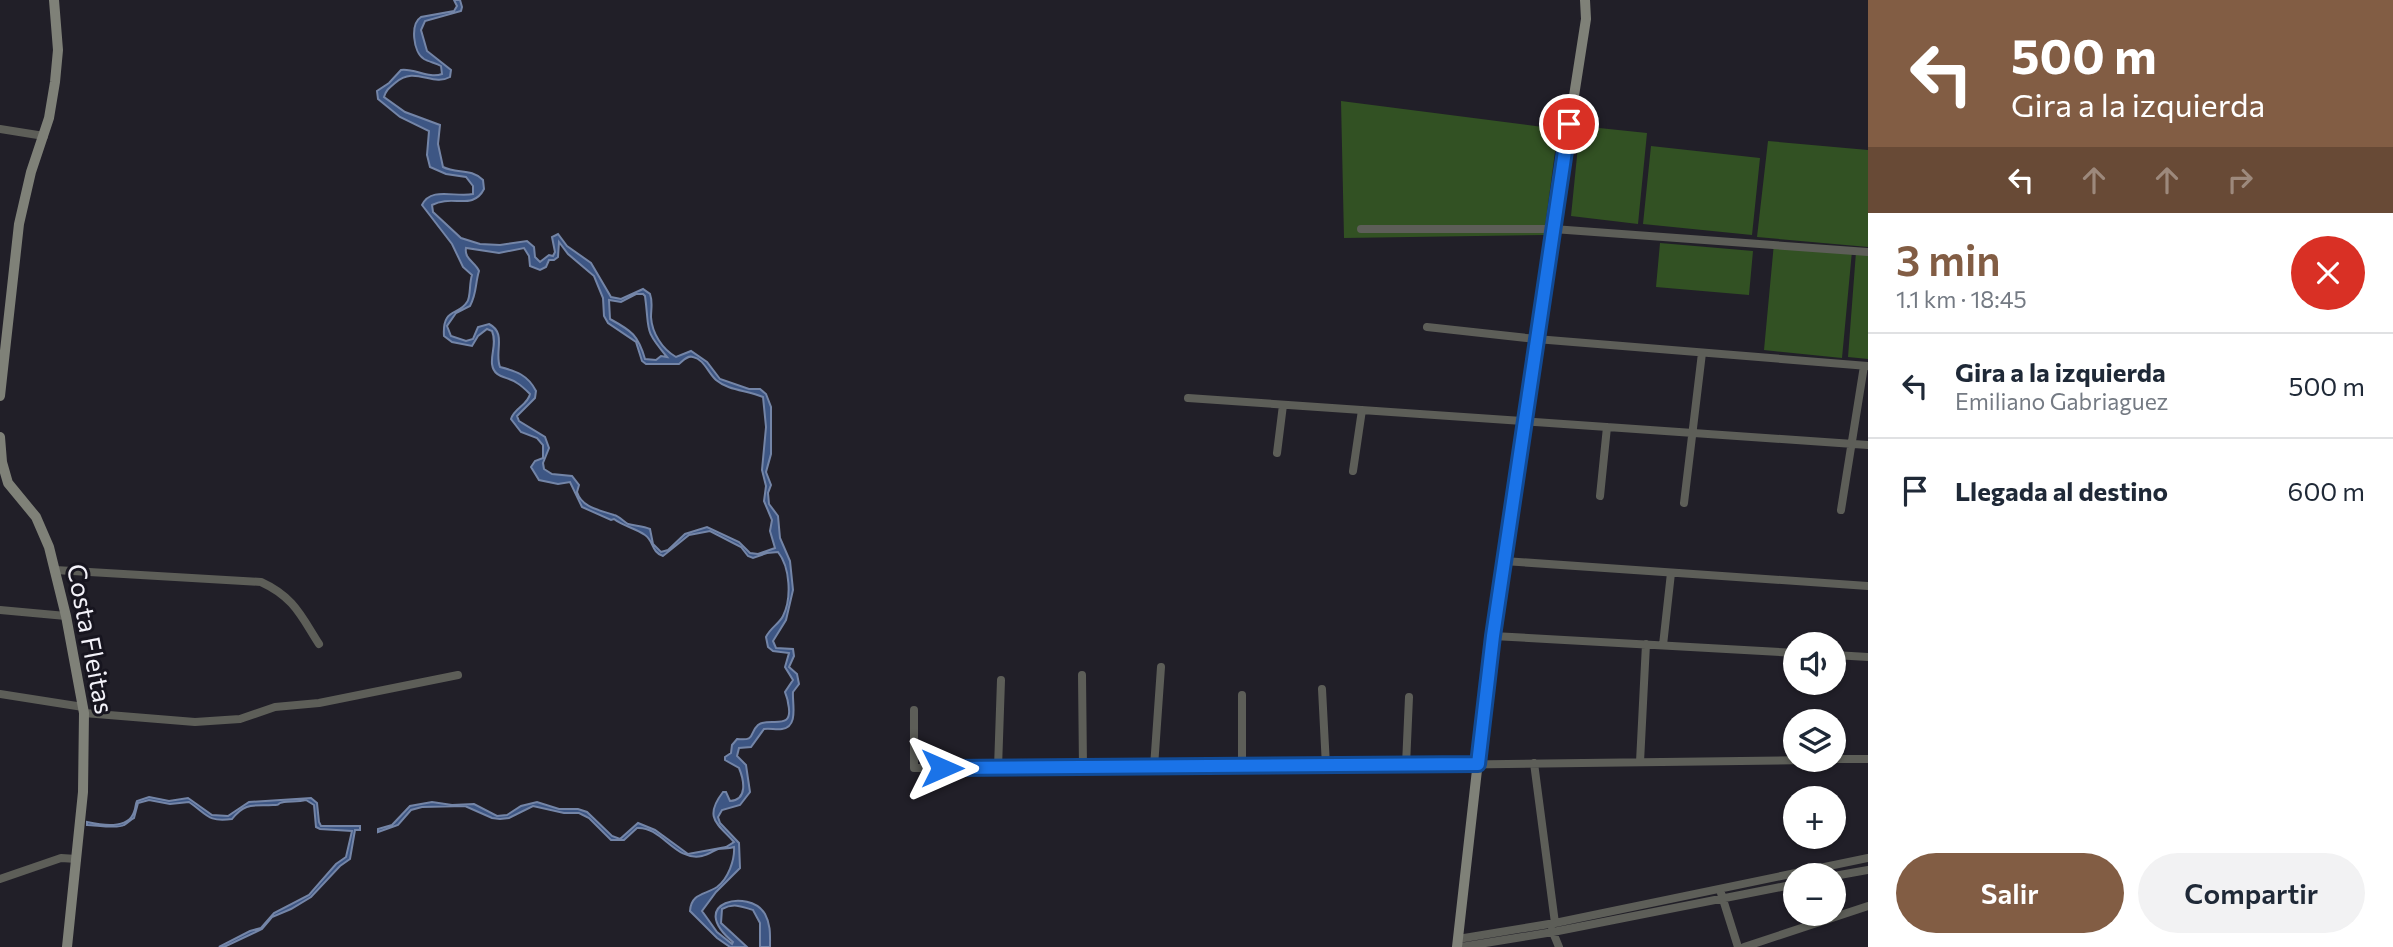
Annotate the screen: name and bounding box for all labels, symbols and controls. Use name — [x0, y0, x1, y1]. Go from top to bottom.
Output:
text: 500 m — [2011, 24, 2157, 84]
icon: left — [1896, 28, 1987, 119]
text: Gira a la izquierda — [2011, 84, 2265, 124]
pin — [1539, 94, 1599, 154]
icon: arrive — [1550, 105, 1588, 143]
icon: left — [2002, 161, 2040, 199]
icon: ahead — [2075, 161, 2113, 199]
icon: ahead — [2148, 161, 2186, 199]
icon: right — [2221, 161, 2259, 199]
text: 3 min — [1896, 233, 2001, 285]
button: close — [2291, 236, 2365, 310]
text: 1.1 km · 18:45 — [1896, 285, 2027, 313]
text: Gira a la izquierda — [1955, 356, 2166, 387]
icon: left — [1896, 367, 1934, 405]
text: 500 m — [2288, 370, 2365, 401]
text: Emiliano Gabriaguez — [1955, 387, 2168, 415]
icon: arrive — [1896, 472, 1934, 510]
text: Llegada al destino — [1955, 475, 2168, 506]
text: 600 m — [2288, 475, 2365, 506]
street label: Costa Fleitas — [62, 561, 121, 716]
map controls — [1783, 632, 1846, 926]
button: sound — [1783, 632, 1846, 695]
button: layers — [1783, 709, 1846, 772]
position arrow — [905, 731, 979, 805]
button: + — [1783, 786, 1846, 849]
button: Salir — [1896, 853, 2124, 933]
button: Compartir — [2138, 853, 2365, 933]
button: − — [1783, 863, 1846, 926]

